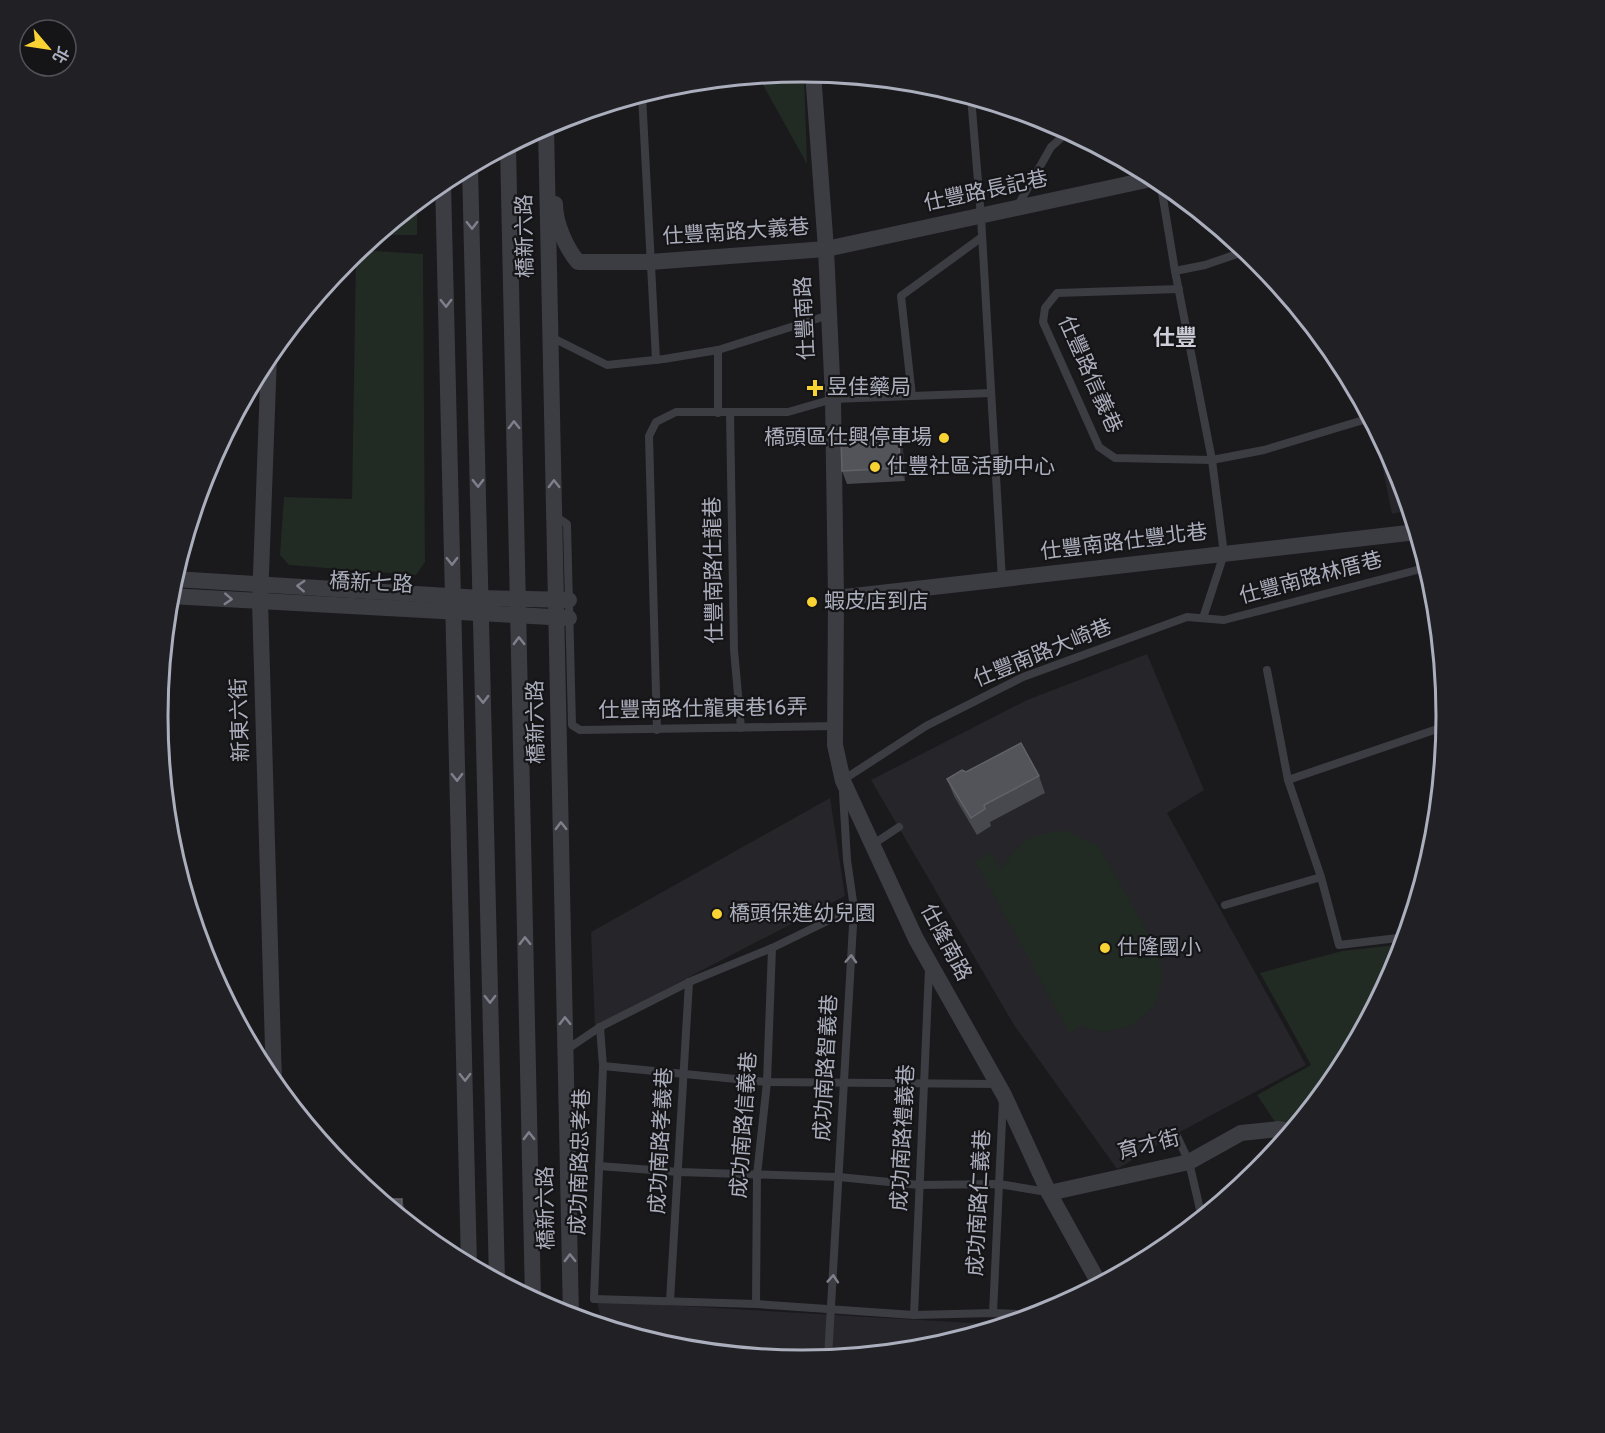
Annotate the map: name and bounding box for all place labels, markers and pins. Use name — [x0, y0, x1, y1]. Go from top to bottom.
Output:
place label: 昱佳藥局 — [827, 375, 911, 402]
marker: 昱佳藥局 — [808, 381, 822, 395]
place label: 橋頭區仕興停車場 — [764, 425, 932, 452]
marker: 橋頭區仕興停車場 — [937, 431, 951, 445]
place label: 仕豐社區活動中心 — [887, 454, 1055, 481]
marker: 仕豐社區活動中心 — [868, 460, 882, 474]
place label: 蝦皮店到店 — [824, 589, 929, 616]
marker: 蝦皮店到店 — [805, 595, 819, 609]
place label: 橋頭保進幼兒園 — [729, 901, 876, 928]
marker: 橋頭保進幼兒園 — [710, 907, 724, 921]
place label: 仕隆國小 — [1117, 935, 1201, 962]
marker: 仕隆國小 — [1098, 941, 1112, 955]

